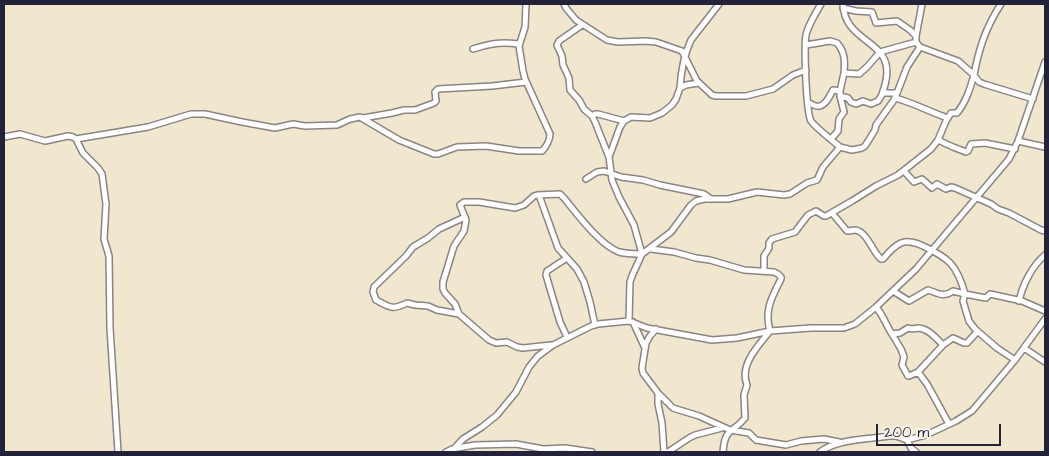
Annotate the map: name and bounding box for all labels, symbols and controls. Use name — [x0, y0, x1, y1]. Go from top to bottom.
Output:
scale bar — [879, 414, 1004, 446]
text: 200 m — [884, 422, 929, 443]

